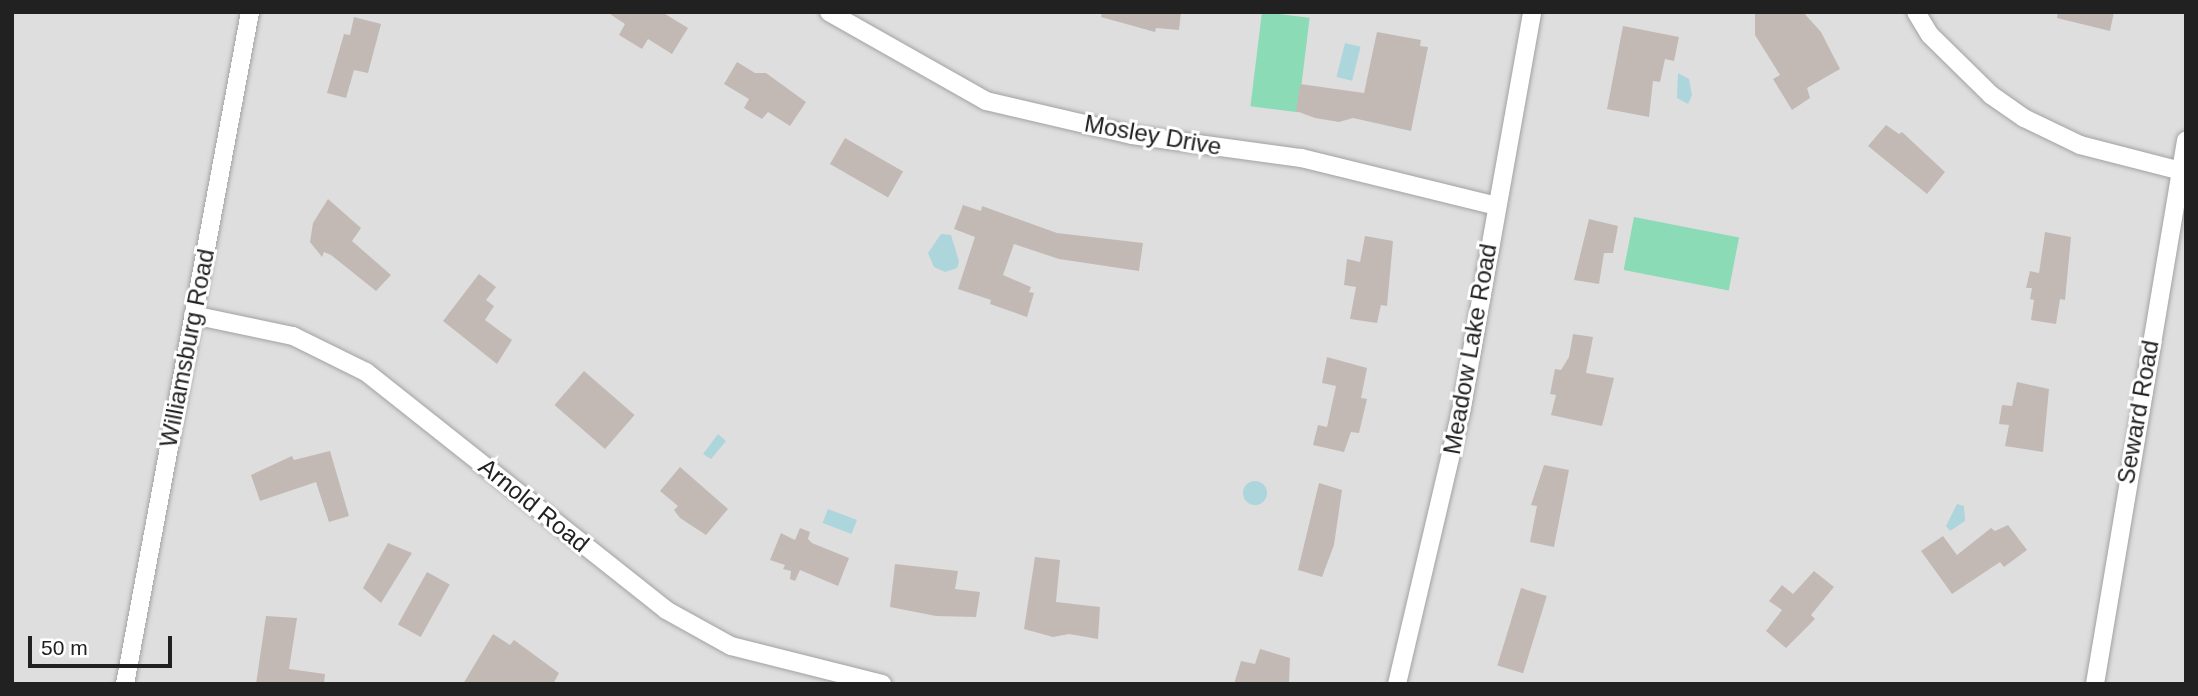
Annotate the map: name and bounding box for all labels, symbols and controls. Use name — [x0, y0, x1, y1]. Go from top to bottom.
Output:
street label: Mosley Drive — [1082, 109, 1224, 161]
street label: Meadow Lake Road — [1437, 241, 1503, 457]
street label: Williamsburg Road — [154, 246, 220, 450]
street label: Seward Road — [2111, 338, 2165, 486]
street label: Arnold Road — [473, 452, 595, 558]
scale bar — [32, 622, 175, 666]
text: 50 m — [41, 636, 88, 659]

